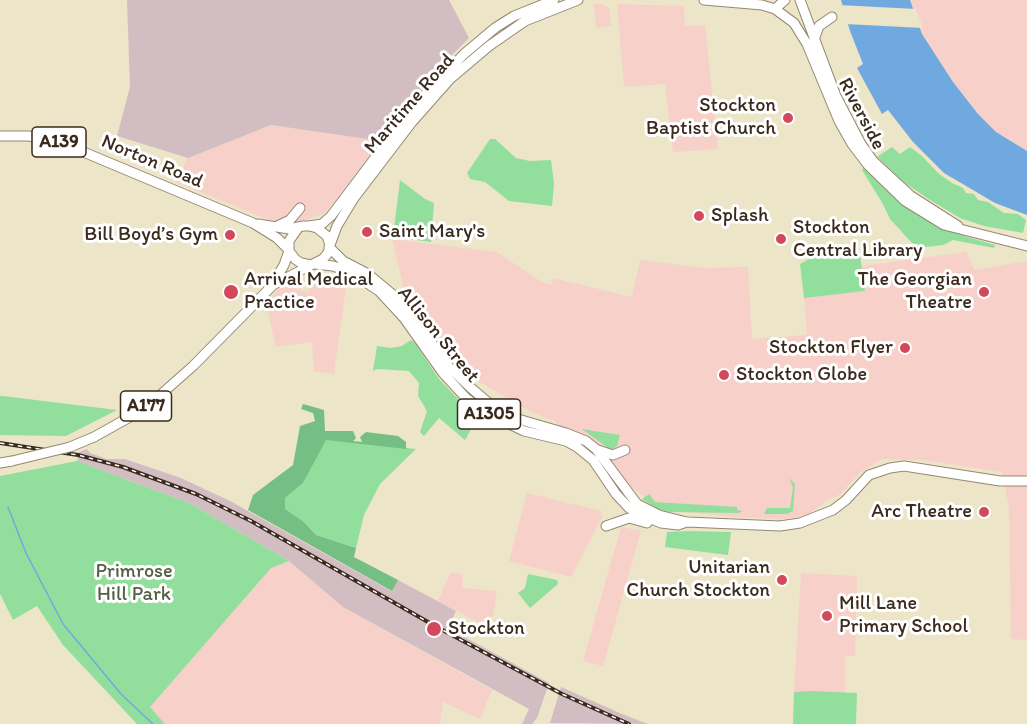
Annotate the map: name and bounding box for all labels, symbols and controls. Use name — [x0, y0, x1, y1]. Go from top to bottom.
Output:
street label: Maritime Road — [360, 49, 460, 159]
street label: Riverside — [832, 74, 890, 154]
place label: Stockton Baptist Church — [646, 94, 776, 141]
marker: Stockton Baptist Church — [781, 111, 795, 125]
road number: A139 — [32, 127, 86, 157]
street label: Norton Road — [97, 130, 207, 194]
place label: Splash — [711, 204, 769, 228]
marker: Splash — [692, 209, 706, 223]
place label: Stockton Central Library — [793, 216, 922, 263]
place label: Saint Mary's — [379, 220, 485, 244]
place label: Bill Boyd’s Gym — [84, 223, 218, 247]
marker: Saint Mary's — [360, 225, 374, 239]
marker: Bill Boyd’s Gym — [223, 228, 237, 242]
marker: Stockton Central Library — [774, 232, 788, 246]
place label: Arrival Medical Practice — [244, 268, 373, 315]
place label: The Georgian Theatre — [858, 268, 972, 315]
street label: Allison Street — [392, 282, 484, 388]
marker: Arrival Medical Practice — [222, 283, 240, 301]
marker: The Georgian Theatre — [977, 285, 991, 299]
place label: Stockton Flyer — [769, 336, 893, 360]
marker: Stockton Flyer — [898, 341, 912, 355]
place label: Stockton Globe — [736, 363, 867, 387]
marker: Stockton Globe — [717, 368, 731, 382]
road number: A177 — [120, 391, 172, 421]
road number: A1305 — [458, 399, 520, 429]
place label: Arc Theatre — [871, 500, 972, 524]
marker: Arc Theatre — [977, 505, 991, 519]
place label: Unitarian Church Stockton — [626, 556, 770, 603]
park label: Primrose Hill Park — [95, 560, 173, 607]
marker: Unitarian Church Stockton — [775, 573, 789, 587]
place label: Mill Lane Primary School — [839, 592, 968, 639]
marker: Mill Lane Primary School — [820, 609, 834, 623]
place label: Stockton — [448, 617, 525, 641]
marker: Stockton — [425, 620, 443, 638]

